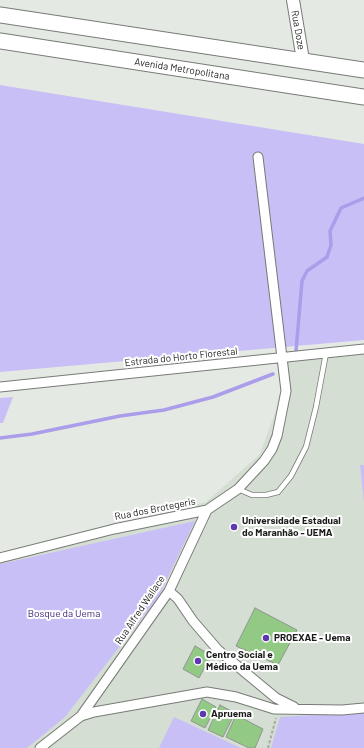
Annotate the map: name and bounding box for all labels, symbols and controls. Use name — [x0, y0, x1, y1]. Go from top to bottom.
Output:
street label: Rua Doze — [289, 9, 307, 51]
street label: Avenida Metropolitana — [134, 56, 230, 82]
street label: Estrada do Horto Florestal — [124, 345, 238, 369]
street label: Rua dos Brotegeris — [114, 495, 196, 523]
place label: Universidade Estadual do Maranhão - UEMA — [242, 515, 341, 538]
marker: Universidade Estadual do Maranhão - UEMA — [229, 522, 239, 532]
street label: Rua Alfred Wallace — [113, 573, 167, 647]
park label: Bosque da Uema — [28, 608, 100, 620]
place label: PROEXAE - Uema — [274, 632, 350, 644]
marker: PROEXAE - Uema — [261, 633, 271, 643]
place label: Centro Social e Médico da Uema — [206, 649, 278, 672]
marker: Centro Social e Médico da Uema — [193, 656, 203, 666]
place label: Apruema — [211, 708, 252, 720]
marker: Apruema — [198, 709, 208, 719]

